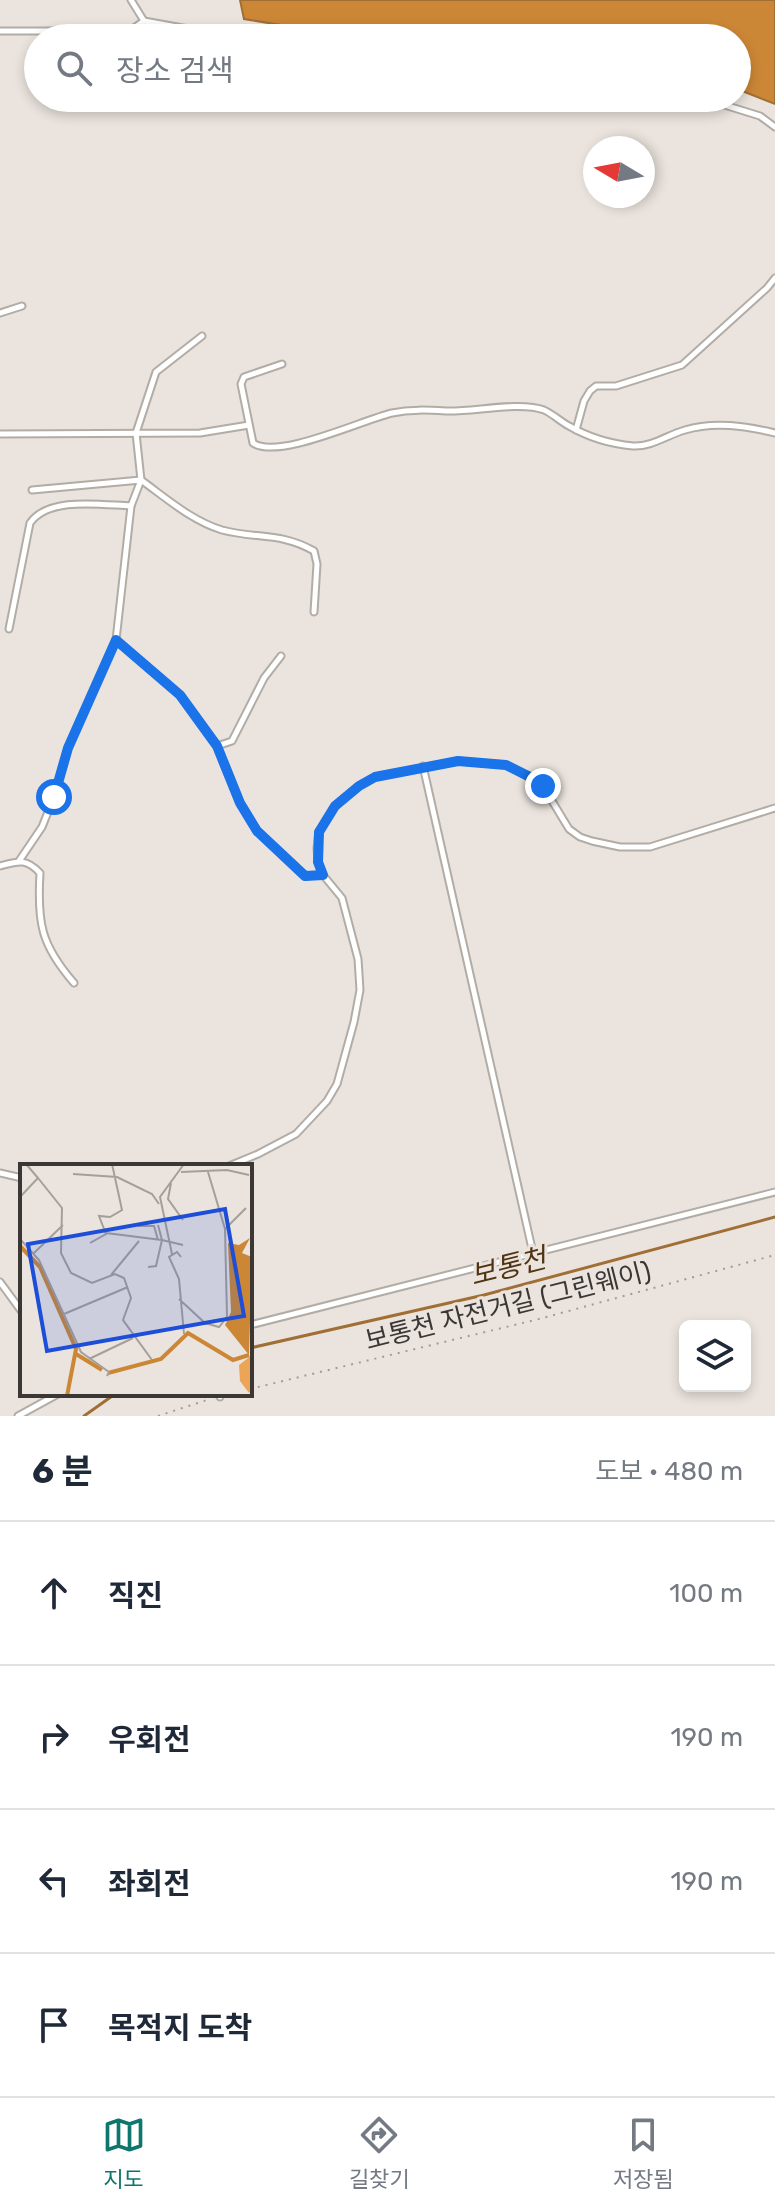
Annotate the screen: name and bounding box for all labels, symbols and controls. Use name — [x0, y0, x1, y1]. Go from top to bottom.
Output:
search box — [24, 24, 751, 112]
icon: search — [52, 46, 96, 90]
text: 장소 검색 — [116, 53, 234, 89]
north arrow — [583, 136, 655, 208]
route end — [525, 768, 561, 804]
route start — [36, 779, 72, 815]
inset map — [20, 1164, 252, 1396]
water label: 보통천 — [467, 1241, 553, 1292]
street label: 보통천 자전거길 (그린웨이) — [362, 1255, 654, 1357]
map controls — [679, 1320, 751, 1392]
button: layers — [679, 1320, 751, 1392]
text: 6 분 — [32, 1451, 93, 1492]
text: 도보 · 480 m — [595, 1456, 743, 1487]
icon: ahead — [32, 1571, 76, 1615]
text: 직진 — [108, 1578, 163, 1614]
text: 100 m — [669, 1578, 743, 1609]
icon: right — [32, 1715, 76, 1759]
text: 우회전 — [108, 1722, 191, 1758]
text: 190 m — [670, 1722, 743, 1753]
icon: left — [32, 1859, 76, 1903]
text: 좌회전 — [108, 1866, 191, 1902]
text: 190 m — [670, 1866, 743, 1897]
icon: arrive — [32, 2003, 76, 2047]
text: 목적지 도착 — [108, 2010, 252, 2046]
tab: 지도 — [102, 2113, 146, 2193]
tab: 길찾기 — [349, 2113, 409, 2193]
tab: 저장됨 — [613, 2113, 673, 2193]

